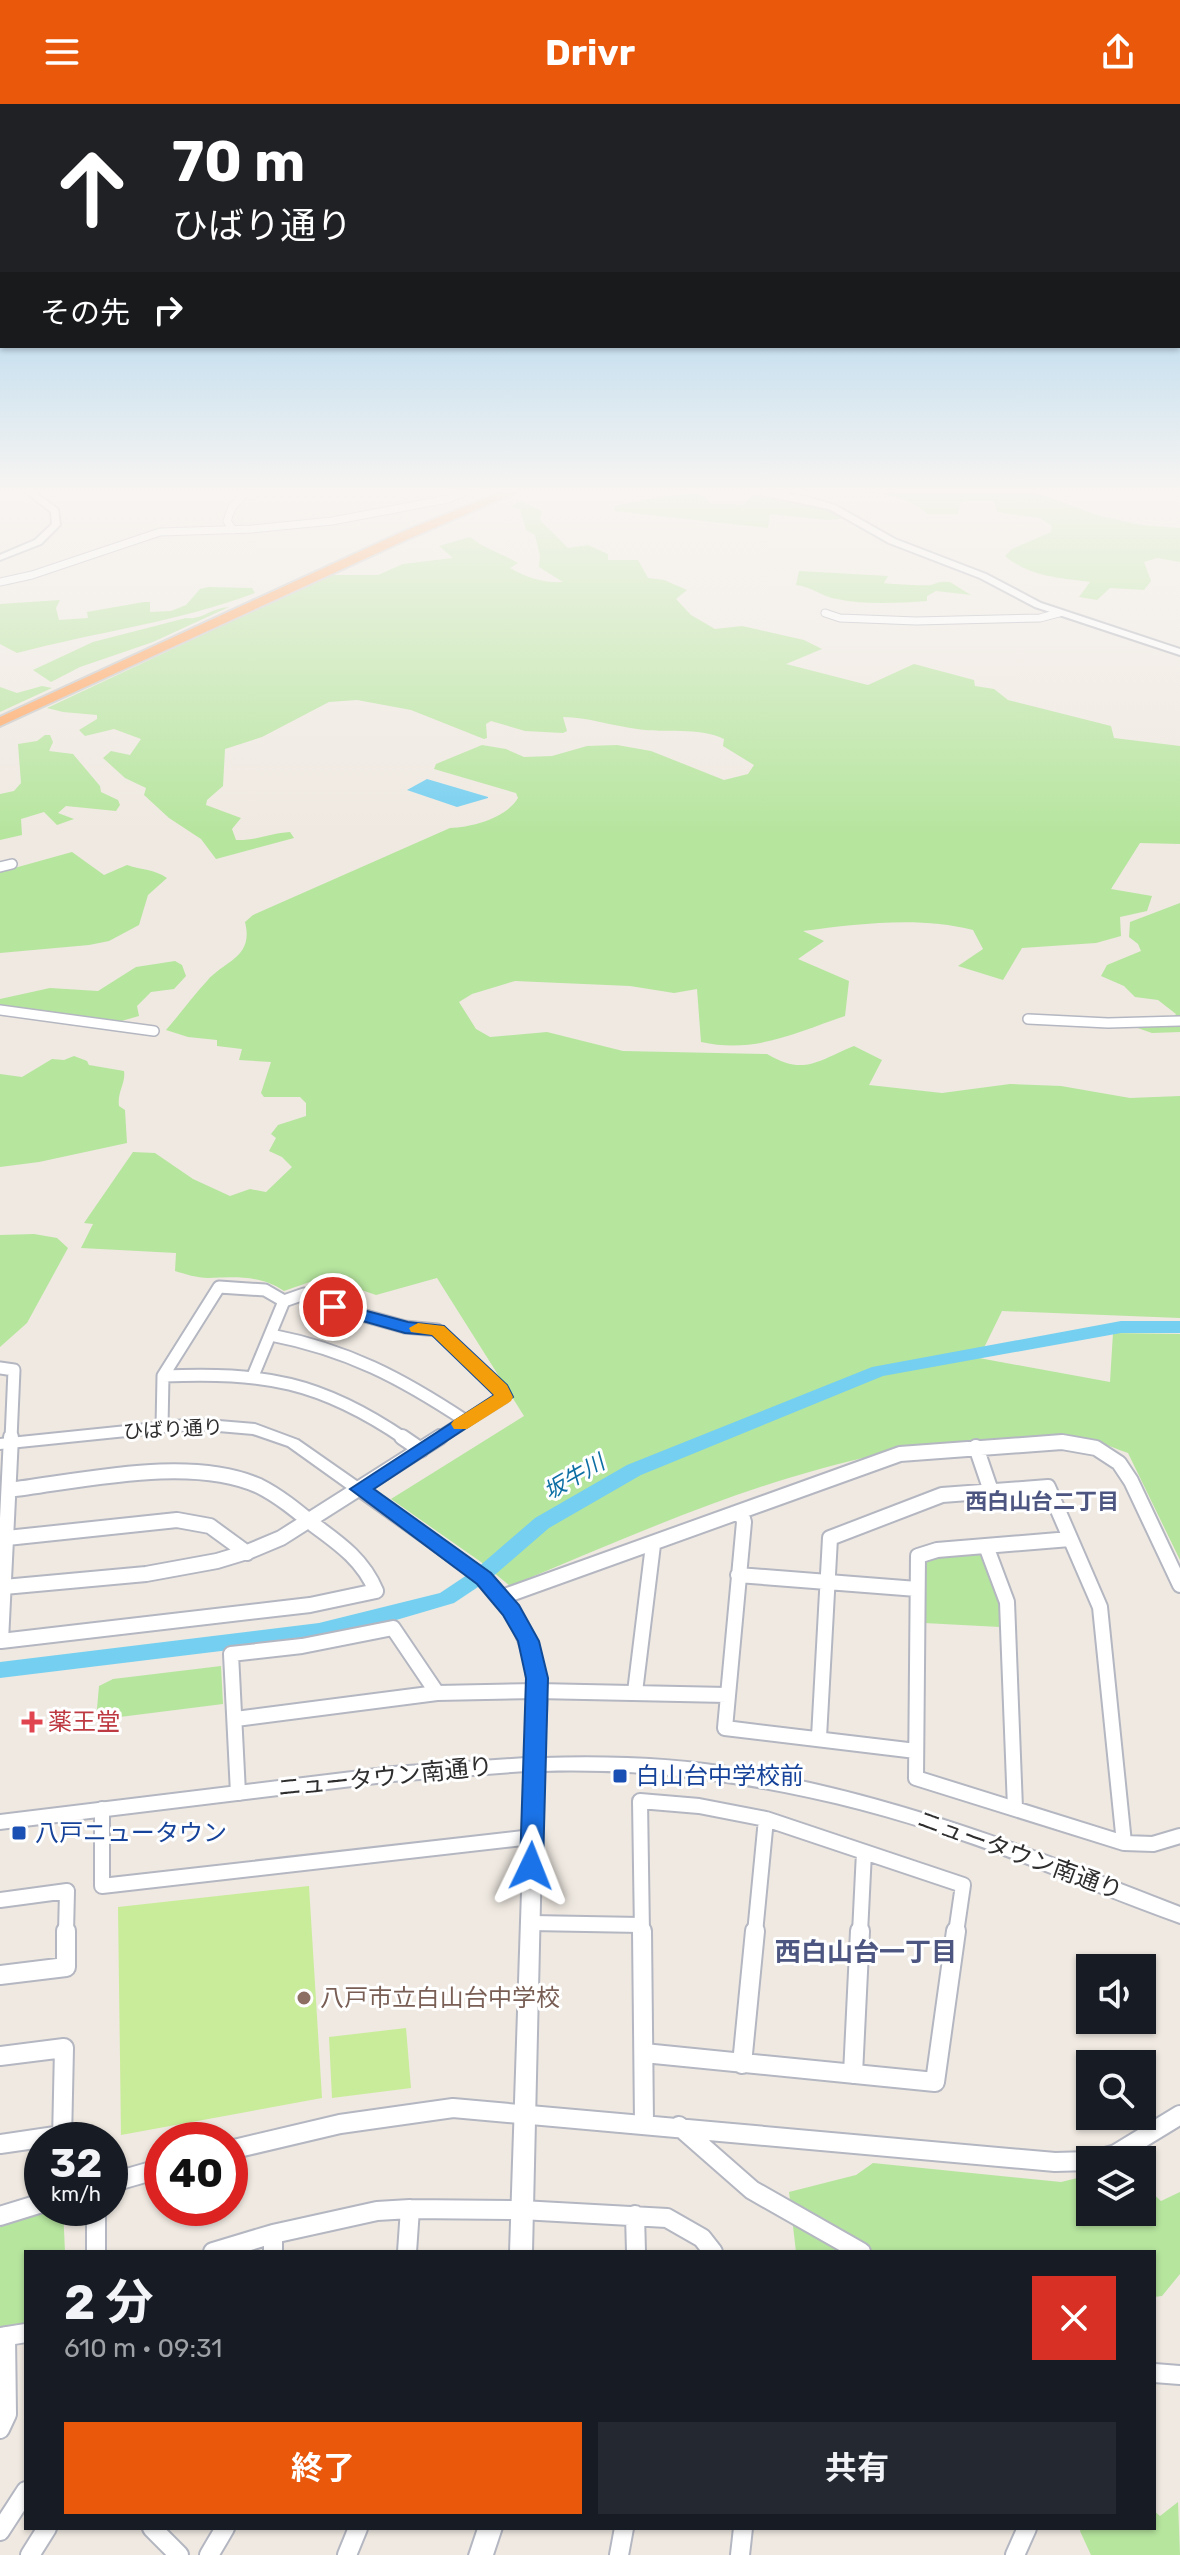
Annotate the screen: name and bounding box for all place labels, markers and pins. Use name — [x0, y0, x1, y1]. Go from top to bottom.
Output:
pin — [299, 1273, 367, 1341]
place label: 薬王堂 — [48, 1708, 120, 1736]
marker: 薬王堂 — [23, 1713, 41, 1731]
place label: 白山台中学校前 — [636, 1762, 804, 1790]
marker: 白山台中学校前 — [611, 1767, 629, 1785]
place label: 八戸ニュータウン — [35, 1819, 227, 1847]
marker: 八戸ニュータウン — [10, 1824, 28, 1842]
place label: 八戸市立白山台中学校 — [320, 1984, 560, 2012]
marker: 八戸市立白山台中学校 — [295, 1989, 313, 2007]

